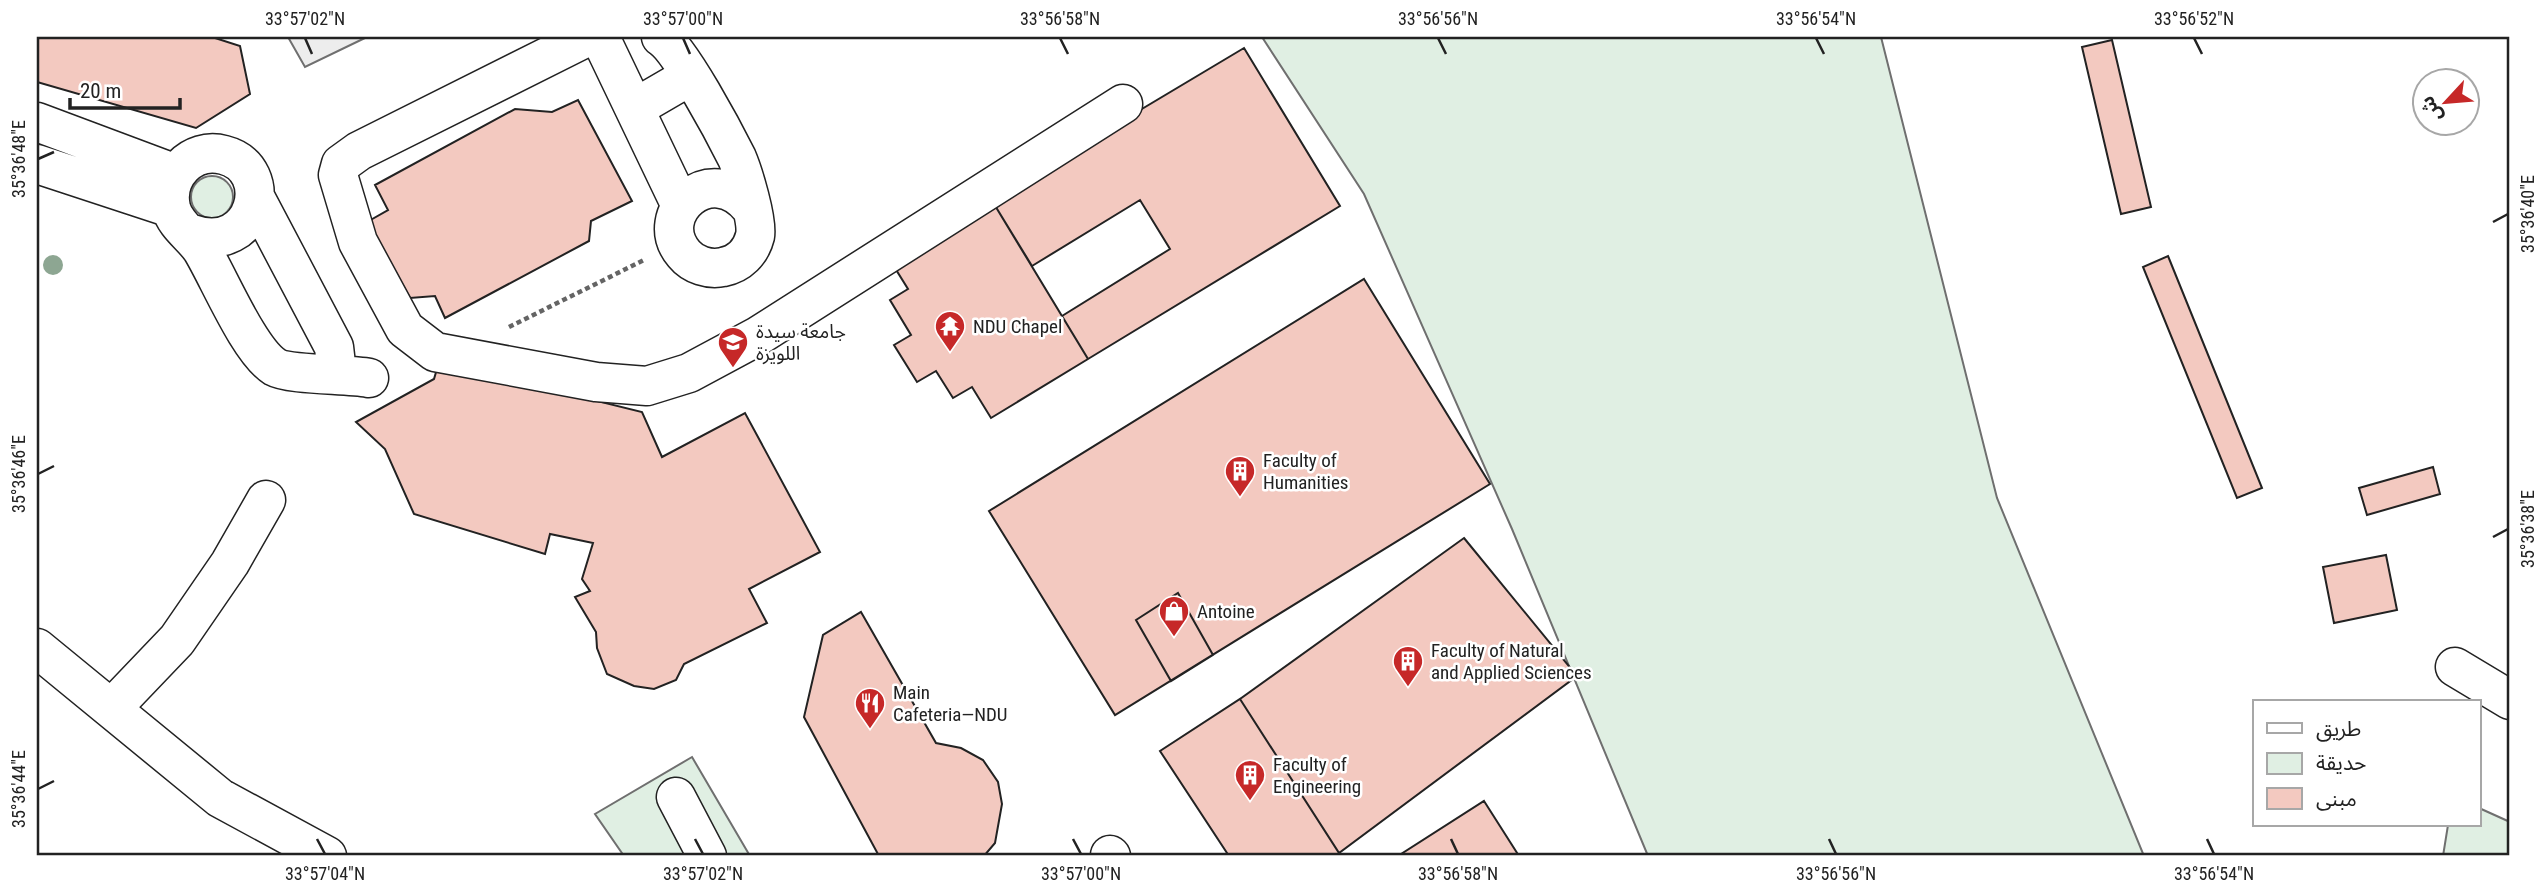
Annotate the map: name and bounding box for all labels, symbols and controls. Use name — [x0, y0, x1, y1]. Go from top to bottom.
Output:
text: 33°57'02"N — [265, 8, 345, 29]
text: 33°57'00"N — [643, 8, 723, 29]
text: 33°56'58"N — [1020, 8, 1100, 29]
text: 33°56'56"N — [1398, 8, 1478, 29]
text: 33°56'54"N — [1776, 8, 1856, 29]
text: 33°56'52"N — [2154, 8, 2234, 29]
scale bar — [70, 66, 180, 110]
north arrow — [2410, 66, 2480, 136]
text: 20 m — [80, 79, 121, 103]
text: ش — [2415, 92, 2447, 126]
text: 35°36'48"E — [8, 120, 29, 198]
text: 35°36'40"E — [2517, 175, 2538, 253]
temple icon: NDU Chapel — [933, 309, 967, 353]
place label: NDU Chapel — [973, 315, 1062, 338]
place label: جامعة سيدة اللويزة — [756, 320, 846, 365]
school or university icon: جامعة سيدة اللويزة — [716, 325, 750, 369]
text: 35°36'46"E — [8, 435, 29, 513]
place label: Faculty of Humanities — [1263, 449, 1349, 494]
building icon: Faculty of Humanities — [1223, 454, 1257, 498]
text: 35°36'38"E — [2517, 490, 2538, 568]
shop icon: Antoine — [1157, 594, 1191, 638]
place label: Antoine — [1197, 600, 1255, 623]
place label: Faculty of Natural and Applied Sciences — [1431, 639, 1592, 684]
building icon: Faculty of Natural and Applied Sciences — [1391, 644, 1425, 688]
place label: Main Cafeteria—NDU — [893, 681, 1008, 726]
restaurant icon: Main Cafeteria—NDU — [853, 686, 887, 730]
legend — [2253, 700, 2480, 826]
text: طريق — [2316, 717, 2361, 742]
text: 35°36'44"E — [8, 750, 29, 828]
text: حديقة — [2316, 751, 2366, 775]
place label: Faculty of Engineering — [1273, 753, 1361, 798]
building icon: Faculty of Engineering — [1233, 758, 1267, 802]
text: مبنى — [2316, 787, 2357, 811]
text: 33°57'04"N — [285, 863, 365, 884]
text: 33°57'02"N — [663, 863, 743, 884]
text: 33°57'00"N — [1041, 863, 1121, 884]
text: 33°56'58"N — [1418, 863, 1498, 884]
text: 33°56'56"N — [1796, 863, 1876, 884]
text: 33°56'54"N — [2174, 863, 2254, 884]

